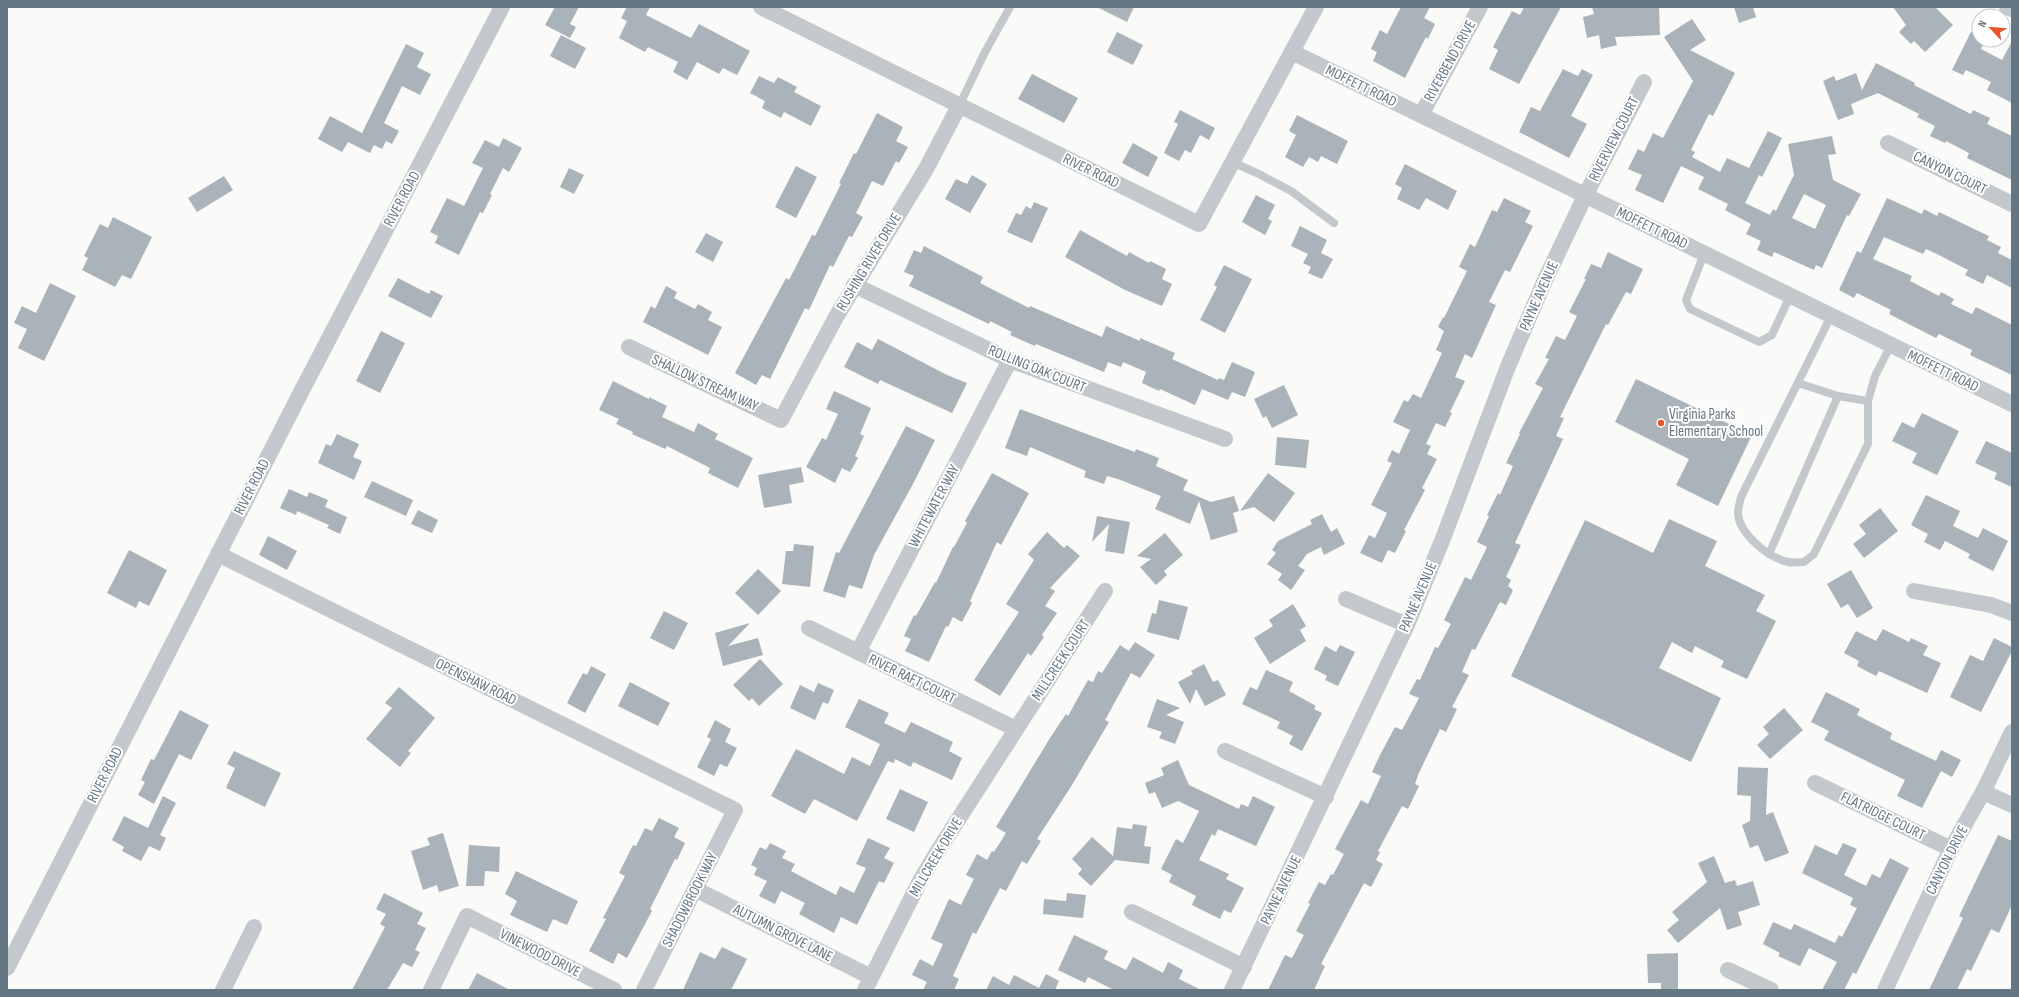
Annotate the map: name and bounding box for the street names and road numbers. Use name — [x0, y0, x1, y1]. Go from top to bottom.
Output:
street label: RIVERBEND DRIVE — [1420, 17, 1480, 105]
street label: MOFFETT ROAD — [1322, 61, 1400, 111]
street label: RIVERVIEW COURT — [1585, 93, 1643, 185]
street label: CANYON COURT — [1910, 147, 1990, 199]
street label: RIVER ROAD — [1060, 149, 1122, 193]
street label: RIVER ROAD — [379, 168, 425, 230]
street label: MOFFETT ROAD — [1613, 203, 1691, 253]
street label: RUSHING RIVER DRIVE — [832, 209, 906, 315]
street label: PAYNE AVENUE — [1515, 258, 1563, 334]
street label: ROLLING OAK COURT — [985, 341, 1089, 397]
street label: MOFFETT ROAD — [1904, 346, 1982, 396]
street label: SHALLOW STREAM WAY — [649, 350, 762, 416]
street label: RIVER ROAD — [230, 456, 274, 518]
street label: WHITEWATER WAY — [904, 461, 964, 551]
street label: PAYNE AVENUE — [1395, 559, 1441, 635]
street label: MILLCREEK COURT — [1028, 616, 1094, 704]
street label: RIVER RAFT COURT — [865, 650, 959, 708]
street label: OPENSHAW ROAD — [432, 654, 520, 710]
street label: RIVER ROAD — [83, 744, 127, 806]
street label: FLATRIDGE COURT — [1838, 787, 1928, 845]
street label: MILLCREEK DRIVE — [905, 814, 967, 900]
street label: CANYON DRIVE — [1922, 822, 1972, 898]
street label: SHADOWBROOK WAY — [658, 849, 722, 951]
street label: PAYNE AVENUE — [1256, 852, 1306, 928]
street label: AUTUMN GROVE LANE — [729, 899, 836, 966]
street label: VINEWOOD DRIVE — [496, 925, 584, 981]

